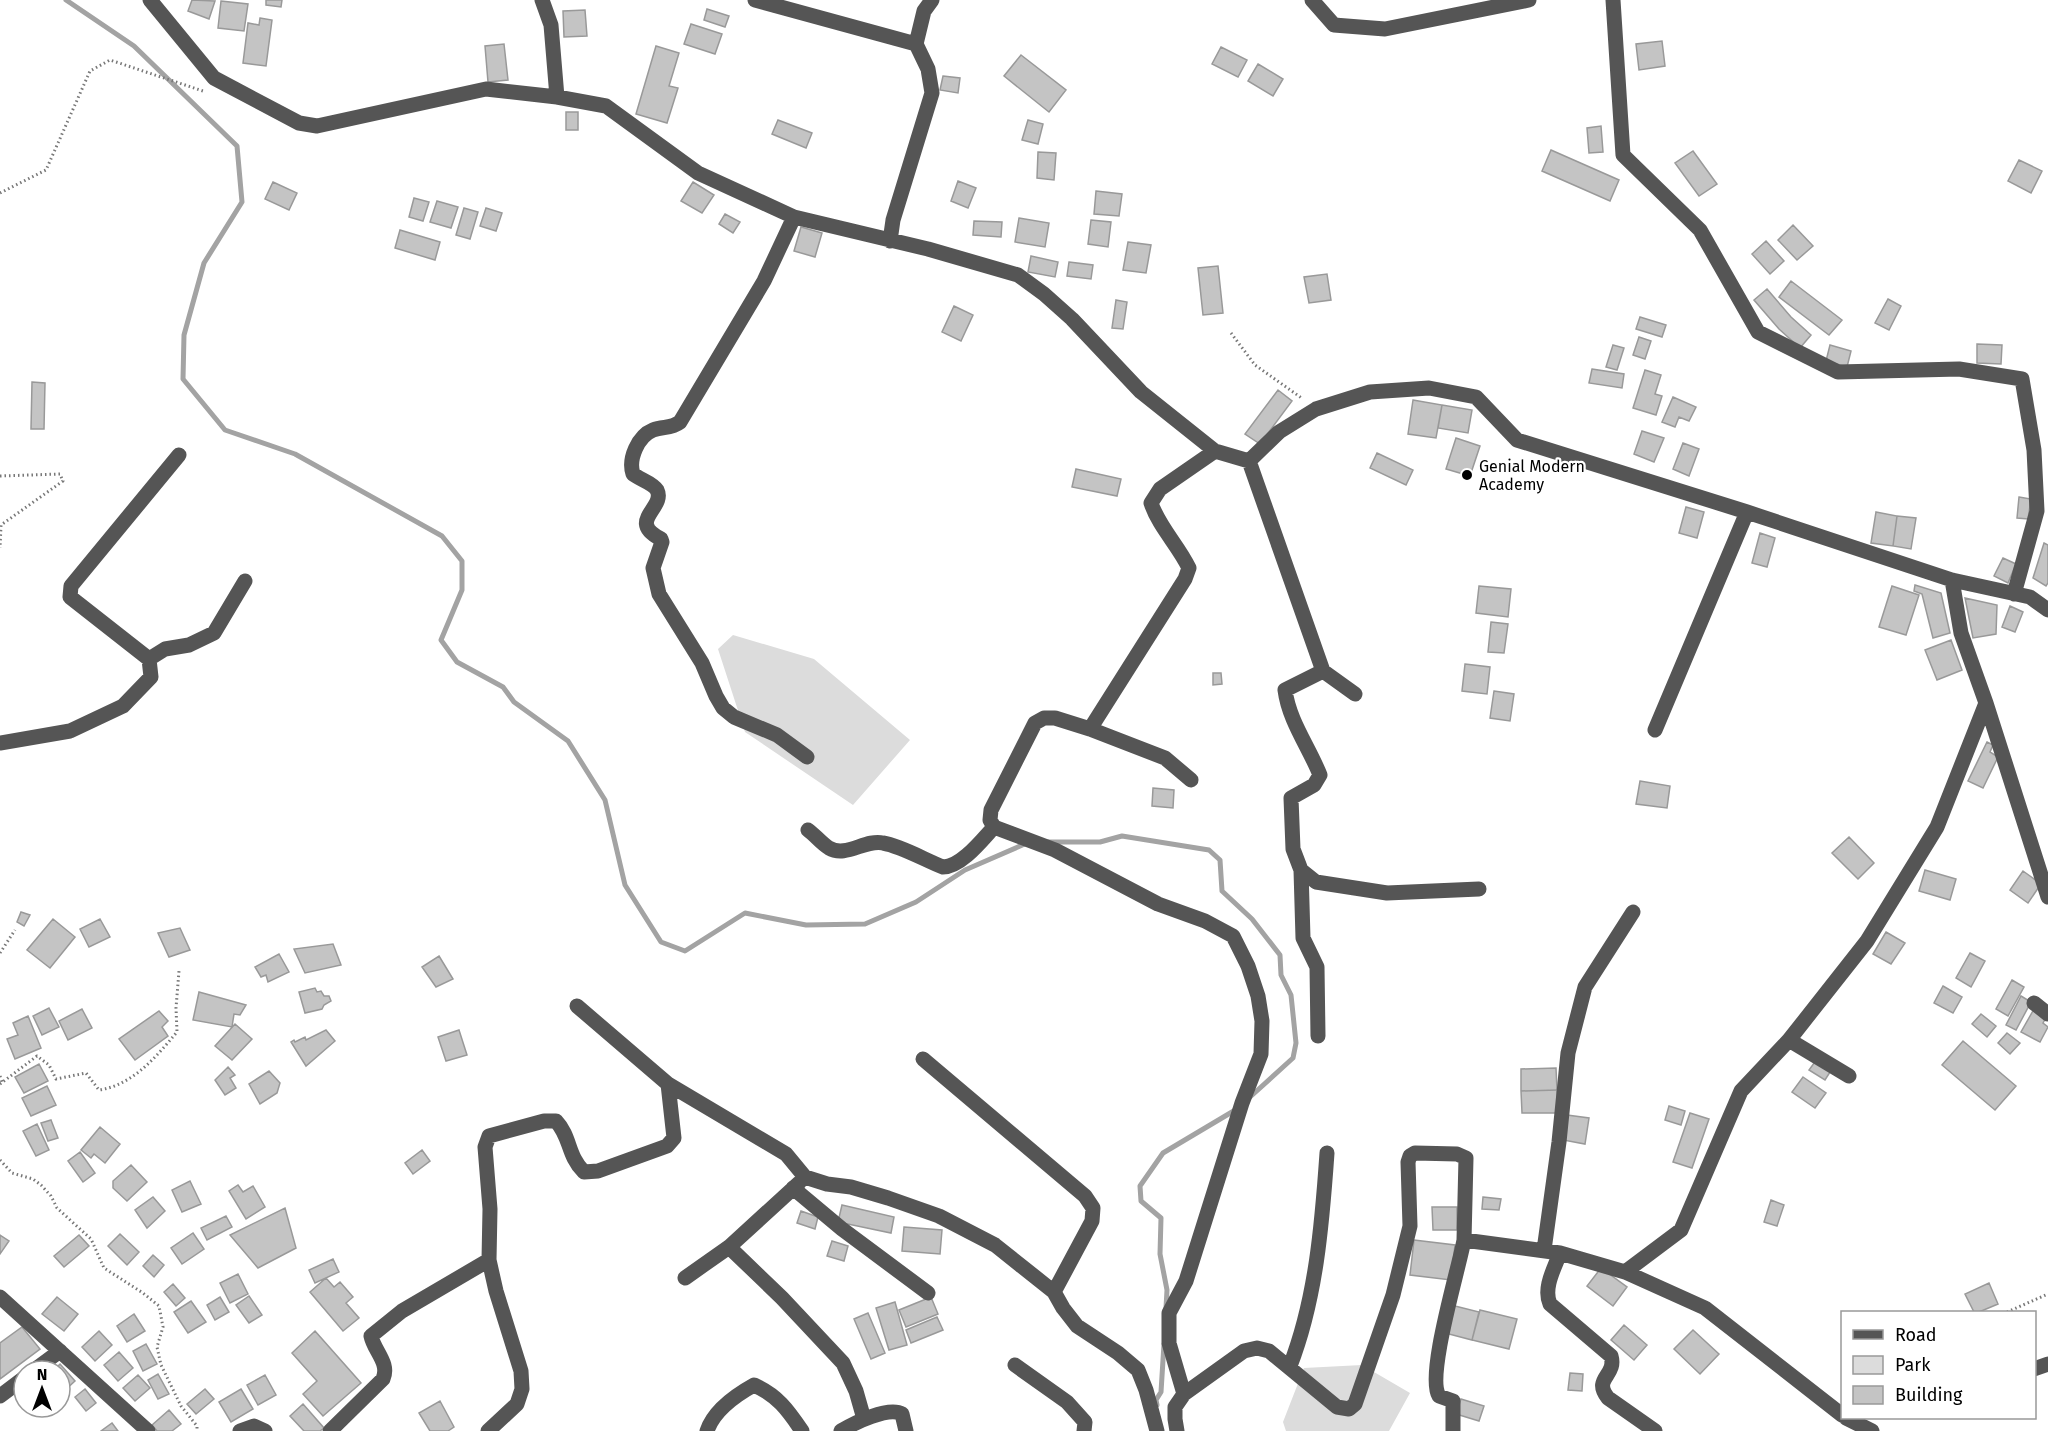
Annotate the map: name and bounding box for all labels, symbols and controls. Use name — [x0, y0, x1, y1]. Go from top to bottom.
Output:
place label: Genial Modern Academy — [1479, 457, 1585, 494]
marker: Genial Modern Academy — [1460, 468, 1474, 482]
legend — [1841, 1311, 2036, 1419]
text: Road — [1895, 1324, 1937, 1346]
text: Park — [1895, 1354, 1931, 1376]
north arrow — [12, 1359, 72, 1419]
text: N — [37, 1365, 47, 1384]
text: Building — [1895, 1384, 1963, 1406]

